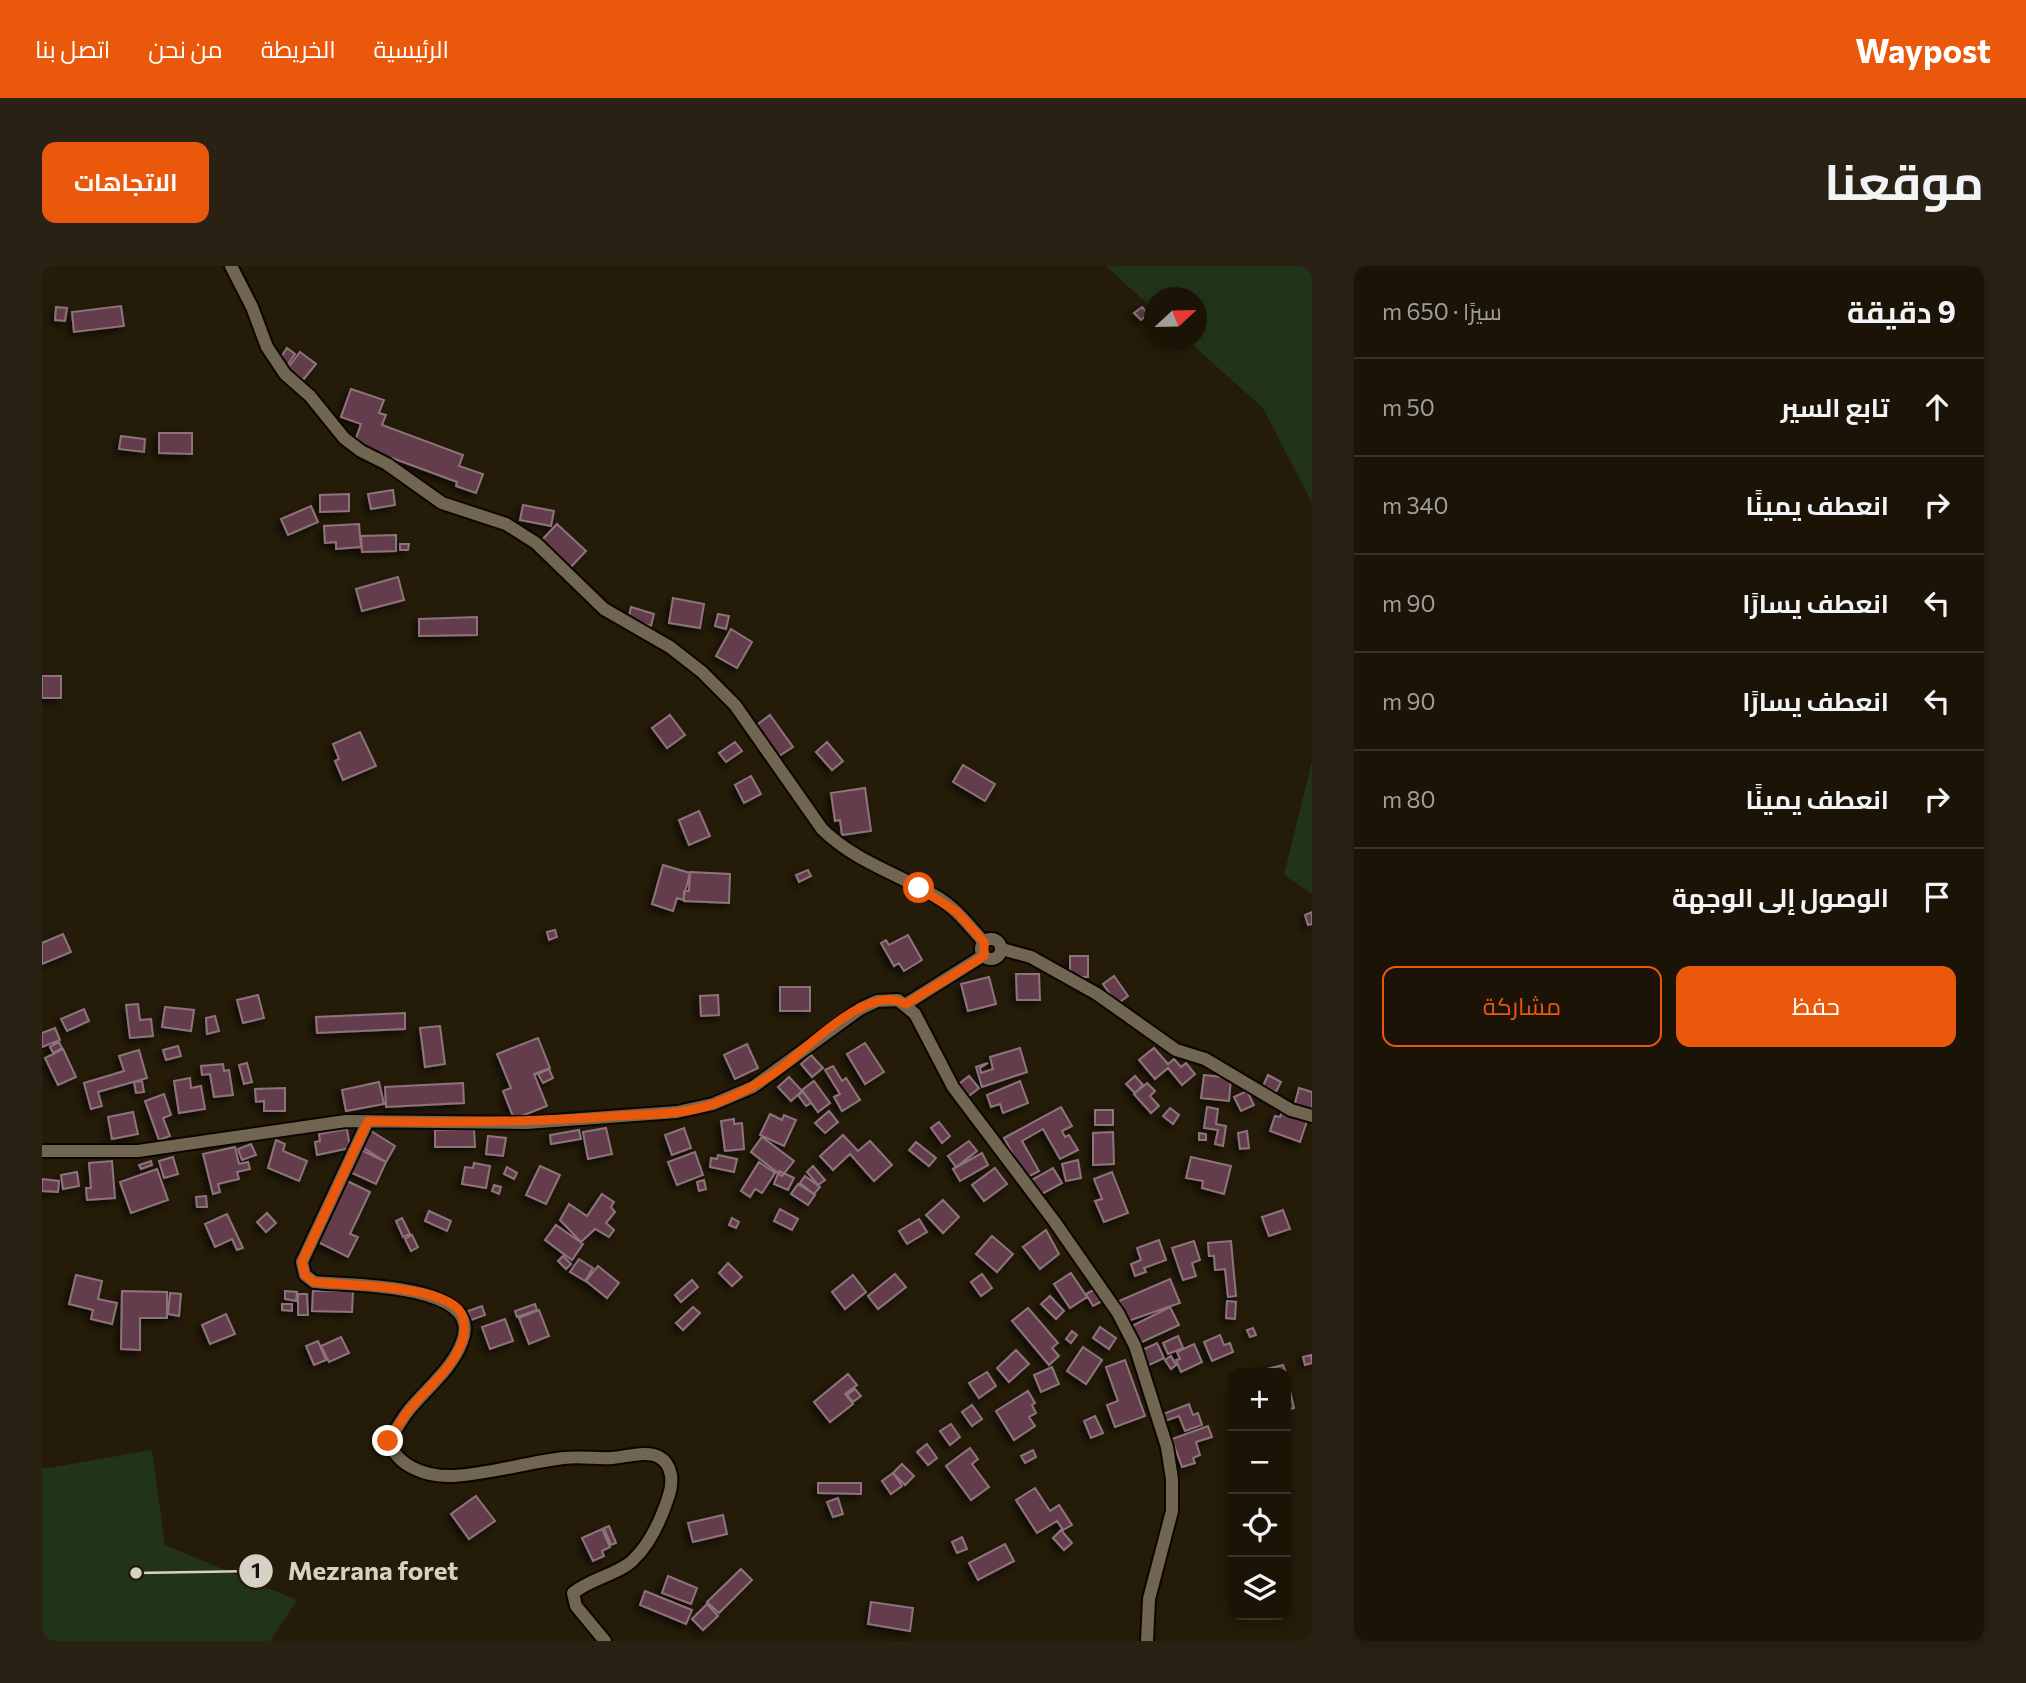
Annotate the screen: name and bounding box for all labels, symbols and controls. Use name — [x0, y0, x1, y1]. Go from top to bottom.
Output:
text: Waypost — [1855, 29, 1991, 70]
text: اتصل بنا — [35, 34, 110, 63]
text: من نحن — [148, 34, 223, 63]
text: الخريطة — [261, 34, 336, 63]
text: الرئيسية — [374, 34, 449, 63]
button: الاتجاهات — [42, 142, 209, 223]
text: موقعنا — [1824, 150, 1984, 210]
north arrow — [1144, 287, 1207, 350]
text: 9 دقيقة — [1847, 292, 1956, 329]
text: سيرًا · 650 m — [1382, 297, 1502, 325]
icon: ahead — [1918, 388, 1956, 426]
text: تابع السير — [1781, 391, 1889, 422]
text: 50 m — [1382, 393, 1435, 421]
icon: right — [1918, 486, 1956, 524]
text: انعطف يمينًا — [1745, 489, 1889, 520]
text: 340 m — [1382, 491, 1448, 519]
icon: left — [1918, 584, 1956, 622]
text: انعطف يسارًا — [1742, 587, 1889, 618]
text: 90 m — [1382, 589, 1435, 617]
icon: left — [1918, 682, 1956, 720]
text: انعطف يسارًا — [1742, 685, 1889, 716]
text: 90 m — [1382, 687, 1435, 715]
icon: right — [1918, 780, 1956, 818]
text: انعطف يمينًا — [1745, 783, 1889, 814]
text: 80 m — [1382, 785, 1435, 813]
route start — [903, 872, 934, 903]
icon: arrive — [1918, 878, 1956, 916]
text: الوصول إلى الوجهة — [1672, 881, 1889, 912]
button: مشاركة — [1382, 966, 1662, 1047]
button: حفظ — [1676, 966, 1956, 1047]
map controls — [1228, 1368, 1291, 1620]
button: + — [1228, 1368, 1291, 1431]
route end — [372, 1425, 403, 1456]
button: − — [1228, 1431, 1291, 1494]
button: locate — [1228, 1494, 1291, 1557]
callout: Mezrana foret — [238, 1548, 472, 1595]
text: Mezrana foret — [288, 1554, 458, 1585]
text: 1 — [251, 1557, 261, 1582]
button: layers — [1228, 1557, 1291, 1620]

